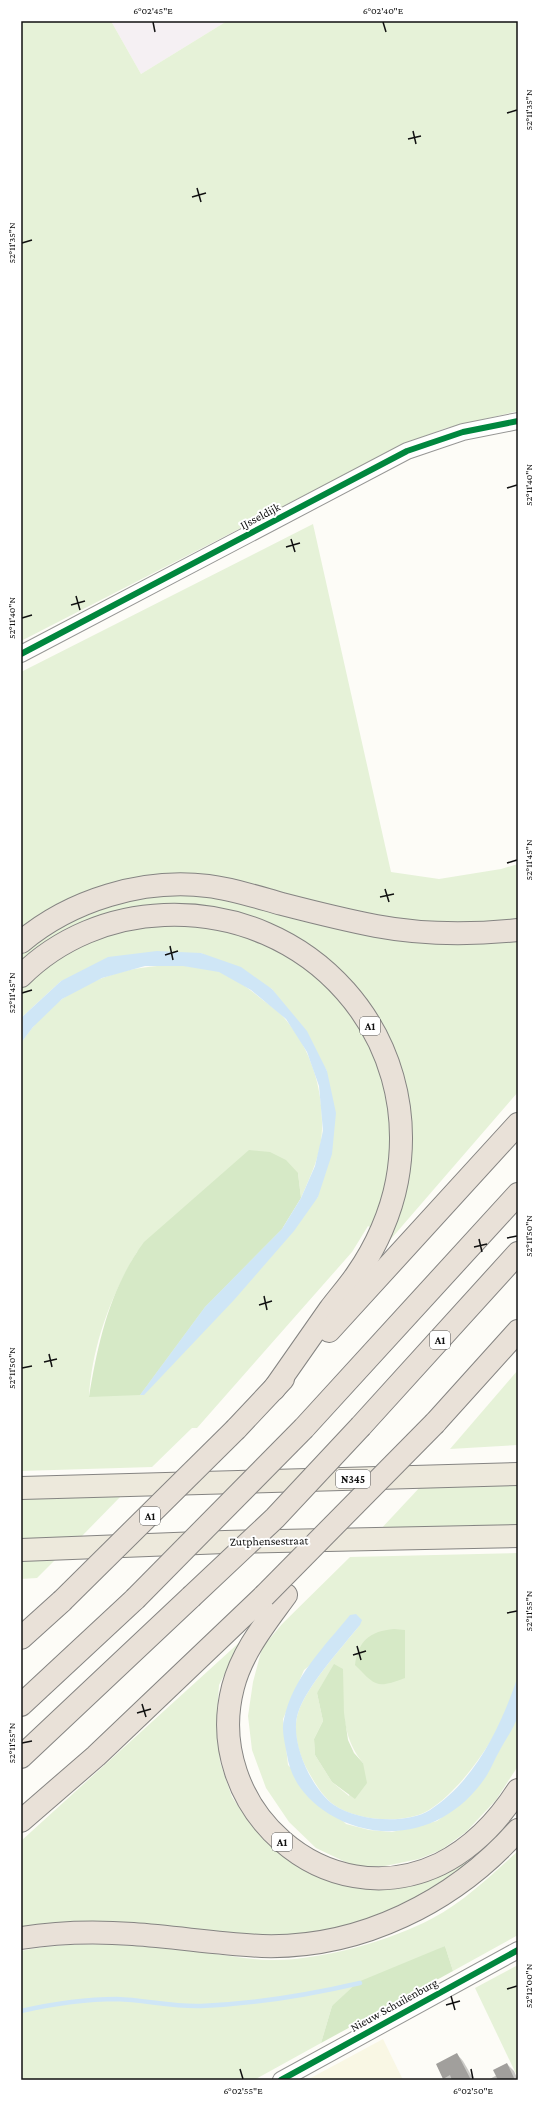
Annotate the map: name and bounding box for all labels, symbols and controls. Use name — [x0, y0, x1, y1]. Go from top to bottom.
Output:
text: 6°02'45"E — [133, 5, 173, 16]
text: 6°02'40"E — [363, 5, 404, 16]
text: 52°11'35"N — [523, 89, 534, 131]
text: 52°11'35"N — [6, 222, 17, 264]
text: 52°11'40"N — [523, 464, 534, 506]
street label: IJsseldijk — [238, 500, 283, 532]
text: 52°11'40"N — [6, 597, 17, 639]
text: 52°11'45"N — [523, 839, 534, 881]
text: 52°11'45"N — [6, 972, 17, 1014]
road number: A1 — [360, 1017, 380, 1035]
text: 52°11'50"N — [523, 1215, 534, 1257]
road number: A1 — [430, 1331, 450, 1349]
text: 52°11'50"N — [6, 1347, 17, 1389]
road number: N345 — [336, 1470, 370, 1488]
road number: A1 — [140, 1507, 160, 1525]
street label: Zutphensestraat — [230, 1533, 309, 1549]
text: 52°11'55"N — [523, 1590, 534, 1631]
text: 52°11'55"N — [6, 1722, 17, 1763]
road number: A1 — [272, 1833, 292, 1851]
text: 52°12'00"N — [523, 1963, 534, 2008]
street label: Nieuw Schuilenburg — [348, 1975, 440, 2035]
text: 6°02'55"E — [223, 2085, 263, 2096]
text: 6°02'50"E — [453, 2085, 494, 2096]

